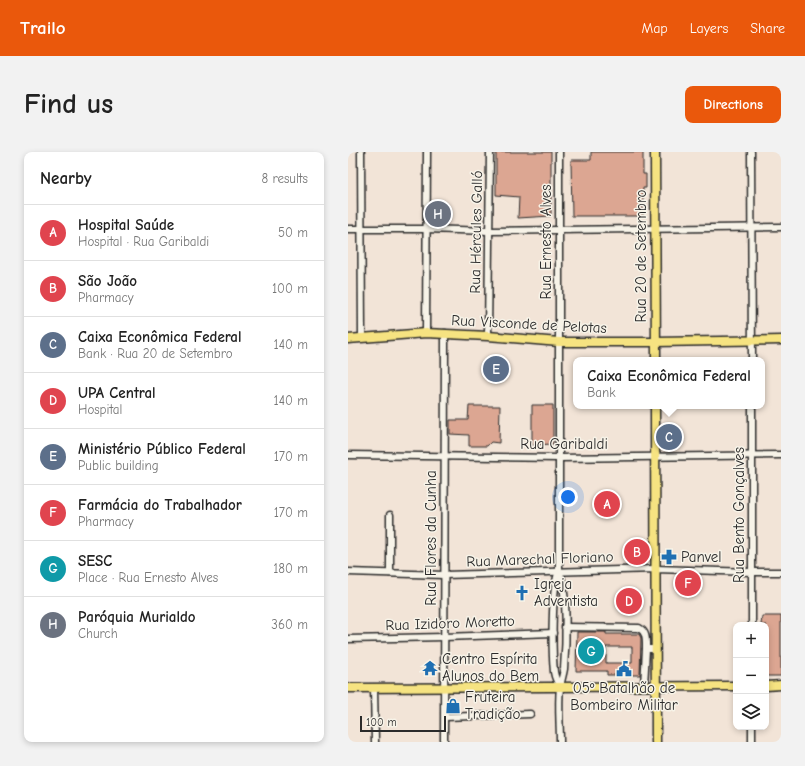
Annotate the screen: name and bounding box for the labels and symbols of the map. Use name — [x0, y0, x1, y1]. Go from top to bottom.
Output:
street label: Rua Hércules Galló — [466, 170, 486, 294]
street label: Rua Ernesto Alves — [537, 185, 555, 299]
street label: Rua 20 de Setembro — [632, 189, 650, 323]
pin: H — [425, 199, 451, 229]
street label: Rua Visconde de Pelotas — [451, 311, 607, 337]
pin: E — [483, 354, 509, 384]
pin: C — [656, 422, 682, 452]
street label: Rua Garibaldi — [520, 435, 608, 453]
street label: Rua Bento Gonçalves — [730, 447, 748, 583]
street label: Rua Flores da Cunha — [422, 470, 440, 606]
your location — [558, 487, 578, 507]
pin: A — [594, 489, 620, 519]
pin: B — [624, 537, 650, 567]
street label: Rua Marechal Floriano — [466, 547, 614, 571]
pharmacy icon: Panvel — [660, 548, 678, 566]
place label: Panvel — [681, 548, 722, 566]
pin: F — [675, 568, 701, 598]
place label: Igreja Adventista — [534, 575, 598, 610]
church icon: Igreja Adventista — [513, 584, 531, 602]
pin: D — [616, 586, 642, 616]
street label: Rua Izidoro Moretto — [385, 612, 515, 634]
pin: G — [578, 636, 604, 666]
place label: Centro Espírita Alunos do Bem — [442, 650, 539, 685]
temple icon: Centro Espírita Alunos do Bem — [421, 659, 439, 677]
public building icon: 05º Batalhão de Bombeiro Militar — [615, 660, 633, 678]
place label: 05º Batalhão de Bombeiro Militar — [570, 679, 678, 714]
place label: Fruteira Tradição — [465, 688, 521, 723]
shop icon: Fruteira Tradição — [444, 697, 462, 715]
scale bar — [360, 714, 446, 733]

